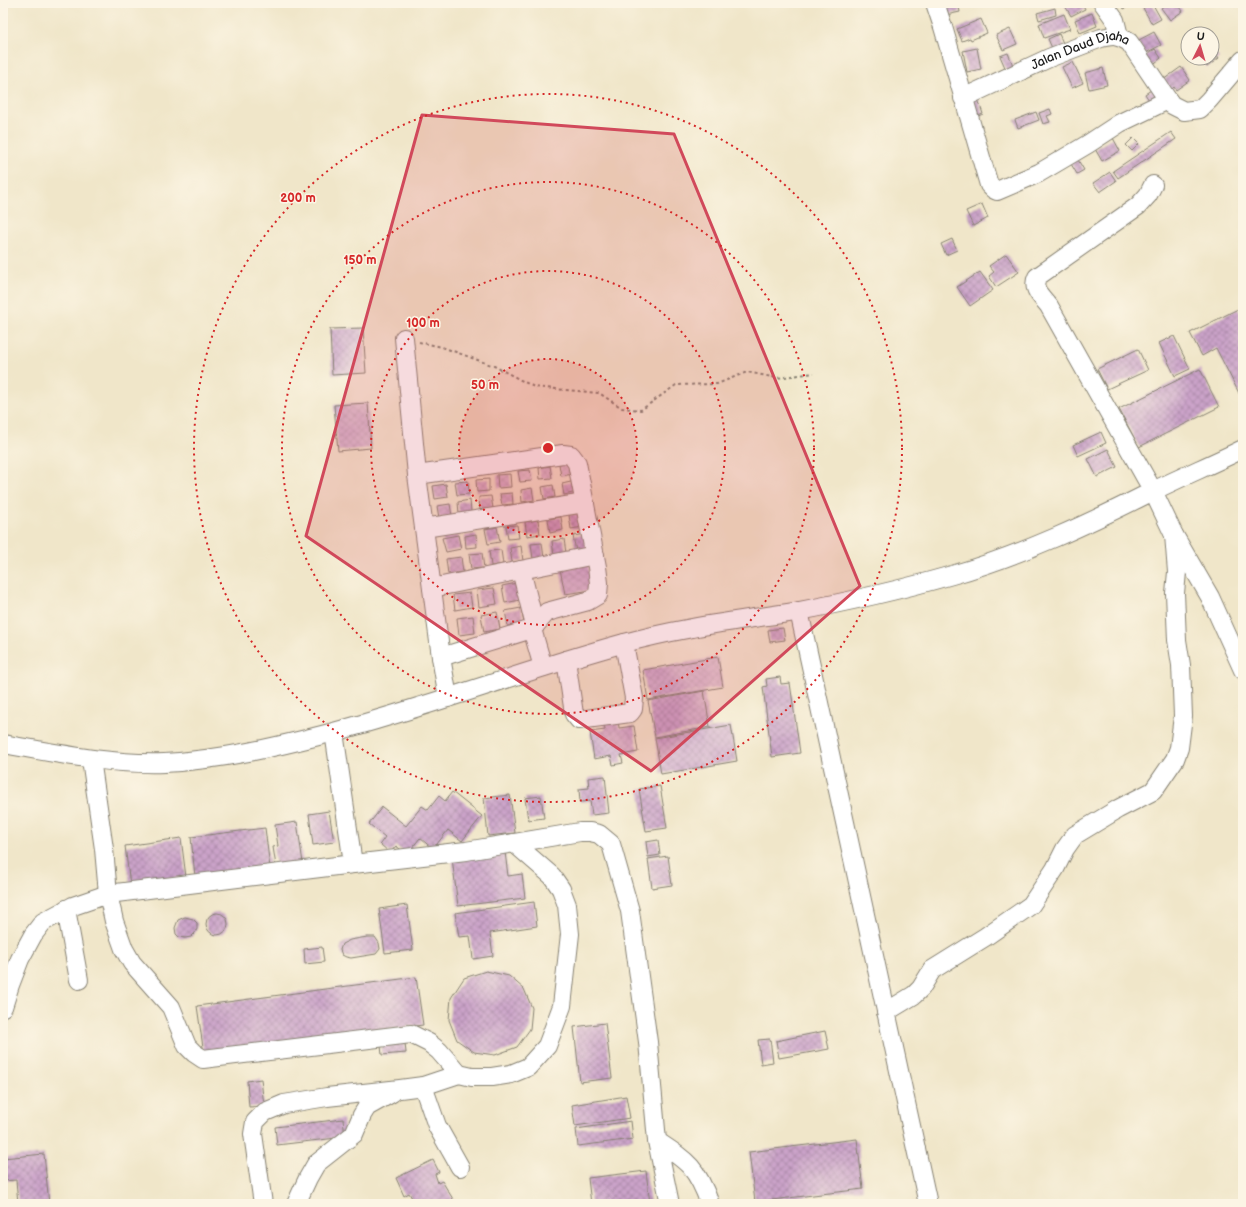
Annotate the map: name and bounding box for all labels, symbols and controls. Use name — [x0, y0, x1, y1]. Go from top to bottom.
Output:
north arrow — [1180, 26, 1220, 66]
street label: Jalan Daud Djaha — [1028, 28, 1133, 73]
text: U — [1196, 30, 1205, 43]
text: 200 m — [280, 191, 316, 206]
text: 150 m — [344, 253, 376, 268]
text: 100 m — [406, 316, 440, 331]
text: 50 m — [471, 378, 499, 393]
centre of rings — [541, 441, 555, 455]

